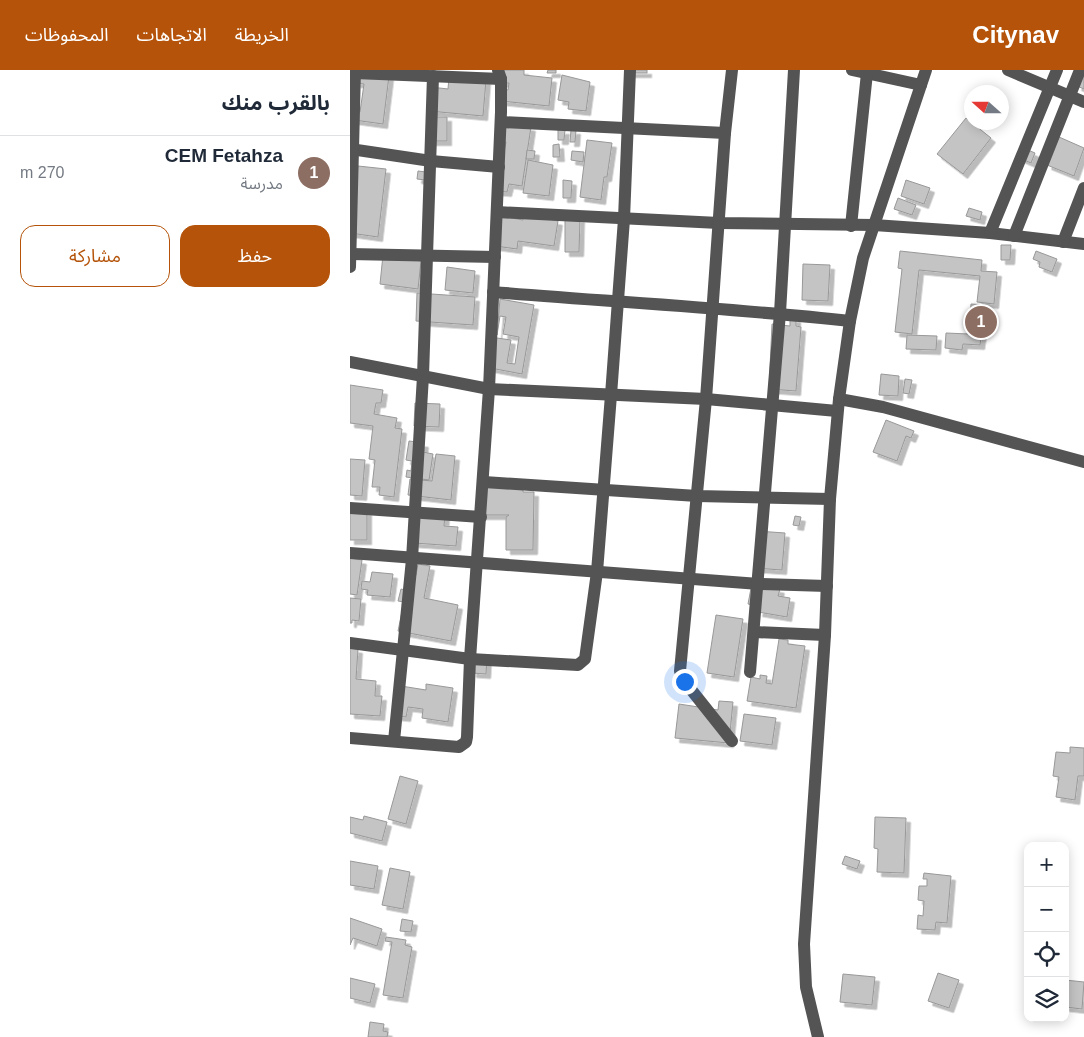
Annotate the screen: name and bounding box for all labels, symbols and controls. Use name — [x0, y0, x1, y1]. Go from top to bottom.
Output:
text: Citynav — [972, 21, 1059, 48]
text: المحفوظات — [25, 25, 109, 45]
text: الاتجاهات — [137, 25, 207, 45]
text: الخريطة — [235, 25, 289, 45]
north arrow — [964, 85, 1009, 130]
text: بالقرب منك — [222, 91, 330, 114]
text: CEM Fetahza — [165, 145, 283, 166]
text: 270 m — [20, 164, 64, 181]
text: 1 — [310, 164, 318, 181]
text: مدرسة — [240, 175, 283, 192]
button: مشاركة — [20, 225, 170, 287]
button: حفظ — [180, 225, 330, 287]
pin: 1 — [965, 303, 997, 341]
your location — [672, 669, 698, 695]
map controls — [1024, 842, 1069, 1022]
button: + — [1024, 842, 1069, 887]
button: − — [1024, 887, 1069, 932]
button: locate — [1024, 932, 1069, 977]
button: layers — [1024, 977, 1069, 1022]

